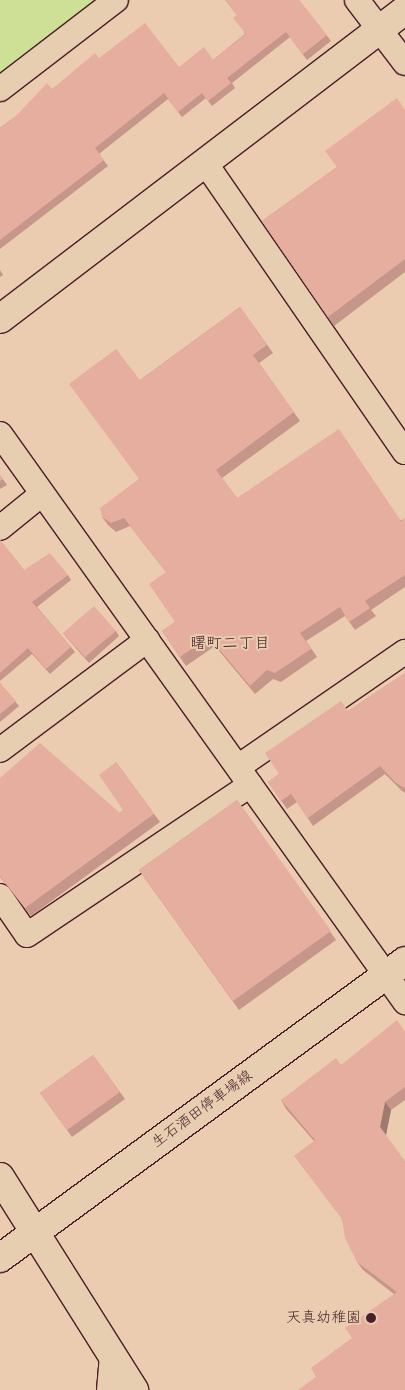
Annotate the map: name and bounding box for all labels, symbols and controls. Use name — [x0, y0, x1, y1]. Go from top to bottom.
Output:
district label: 曙町二丁目 — [190, 633, 270, 653]
street label: 生石酒田停車場線 — [148, 1066, 256, 1152]
place label: 天真幼稚園 — [286, 1309, 361, 1327]
marker: 天真幼稚園 — [365, 1312, 377, 1324]

